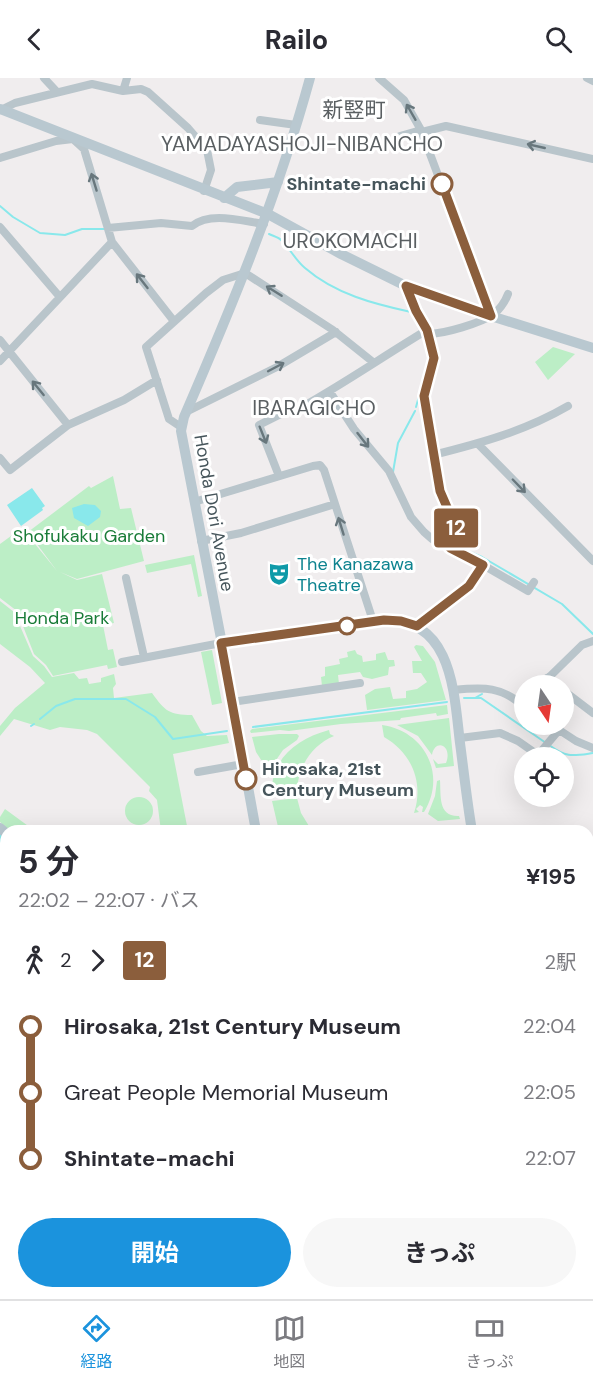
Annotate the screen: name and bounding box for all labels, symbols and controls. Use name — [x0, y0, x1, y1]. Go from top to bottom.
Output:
text: Railo — [265, 22, 328, 57]
icon: back — [18, 23, 51, 56]
icon: search — [542, 23, 575, 56]
district label: 新竪町 — [323, 96, 386, 124]
one-way arrow — [405, 104, 417, 121]
district label: YAMADAYASHOJI-NIBANCHO — [161, 130, 443, 158]
one-way arrow — [527, 139, 546, 151]
place label: Shintate-machi — [286, 172, 426, 196]
one-way arrow — [88, 173, 99, 192]
marker: Shintate-machi — [431, 173, 453, 195]
district label: UROKOMACHI — [282, 227, 418, 255]
one-way arrow — [136, 273, 149, 289]
one-way arrow — [267, 285, 283, 297]
one-way arrow — [267, 361, 284, 373]
one-way arrow — [32, 380, 45, 396]
district label: IBARAGICHO — [252, 394, 376, 422]
one-way arrow — [258, 425, 269, 444]
one-way arrow — [356, 432, 369, 448]
street label: Honda Dori Avenue — [188, 433, 240, 593]
one-way arrow — [512, 478, 527, 493]
line badge: 12 — [429, 508, 483, 548]
text: 12 — [446, 514, 466, 542]
one-way arrow — [335, 517, 346, 536]
park label: Shofukaku Garden — [13, 524, 165, 548]
place label: The Kanazawa Theatre — [297, 552, 414, 597]
theatre icon: The Kanazawa Theatre — [266, 561, 292, 587]
park label: Honda Park — [15, 606, 109, 630]
unlabelled marker — [338, 617, 356, 635]
north arrow — [514, 675, 574, 735]
map controls — [514, 675, 574, 807]
button: locate — [514, 747, 574, 807]
place label: Hirosaka, 21st Century Museum — [262, 757, 414, 802]
marker: Hirosaka, 21st Century Museum — [235, 768, 257, 790]
text: 5 分 — [18, 840, 79, 883]
text: ¥195 — [526, 862, 576, 891]
text: 22:02 – 22:07 · バス — [18, 887, 200, 913]
icon: walk — [18, 944, 51, 977]
icon: forward — [81, 944, 114, 977]
text: 12 — [135, 946, 154, 974]
text: 2 — [60, 947, 72, 973]
text: 2駅 — [544, 949, 576, 975]
text: Hirosaka, 21st Century Museum — [64, 1012, 401, 1041]
text: 22:04 — [523, 1013, 576, 1039]
text: Great People Memorial Museum — [64, 1078, 388, 1107]
text: 22:05 — [523, 1079, 576, 1105]
text: Shintate-machi — [64, 1144, 235, 1173]
text: 22:07 — [525, 1145, 576, 1171]
button: 開始 — [18, 1218, 291, 1287]
button: きっぷ — [303, 1218, 576, 1287]
tab: 経路 — [80, 1312, 113, 1372]
tab: 地図 — [273, 1312, 306, 1372]
tab: きっぷ — [466, 1312, 513, 1372]

